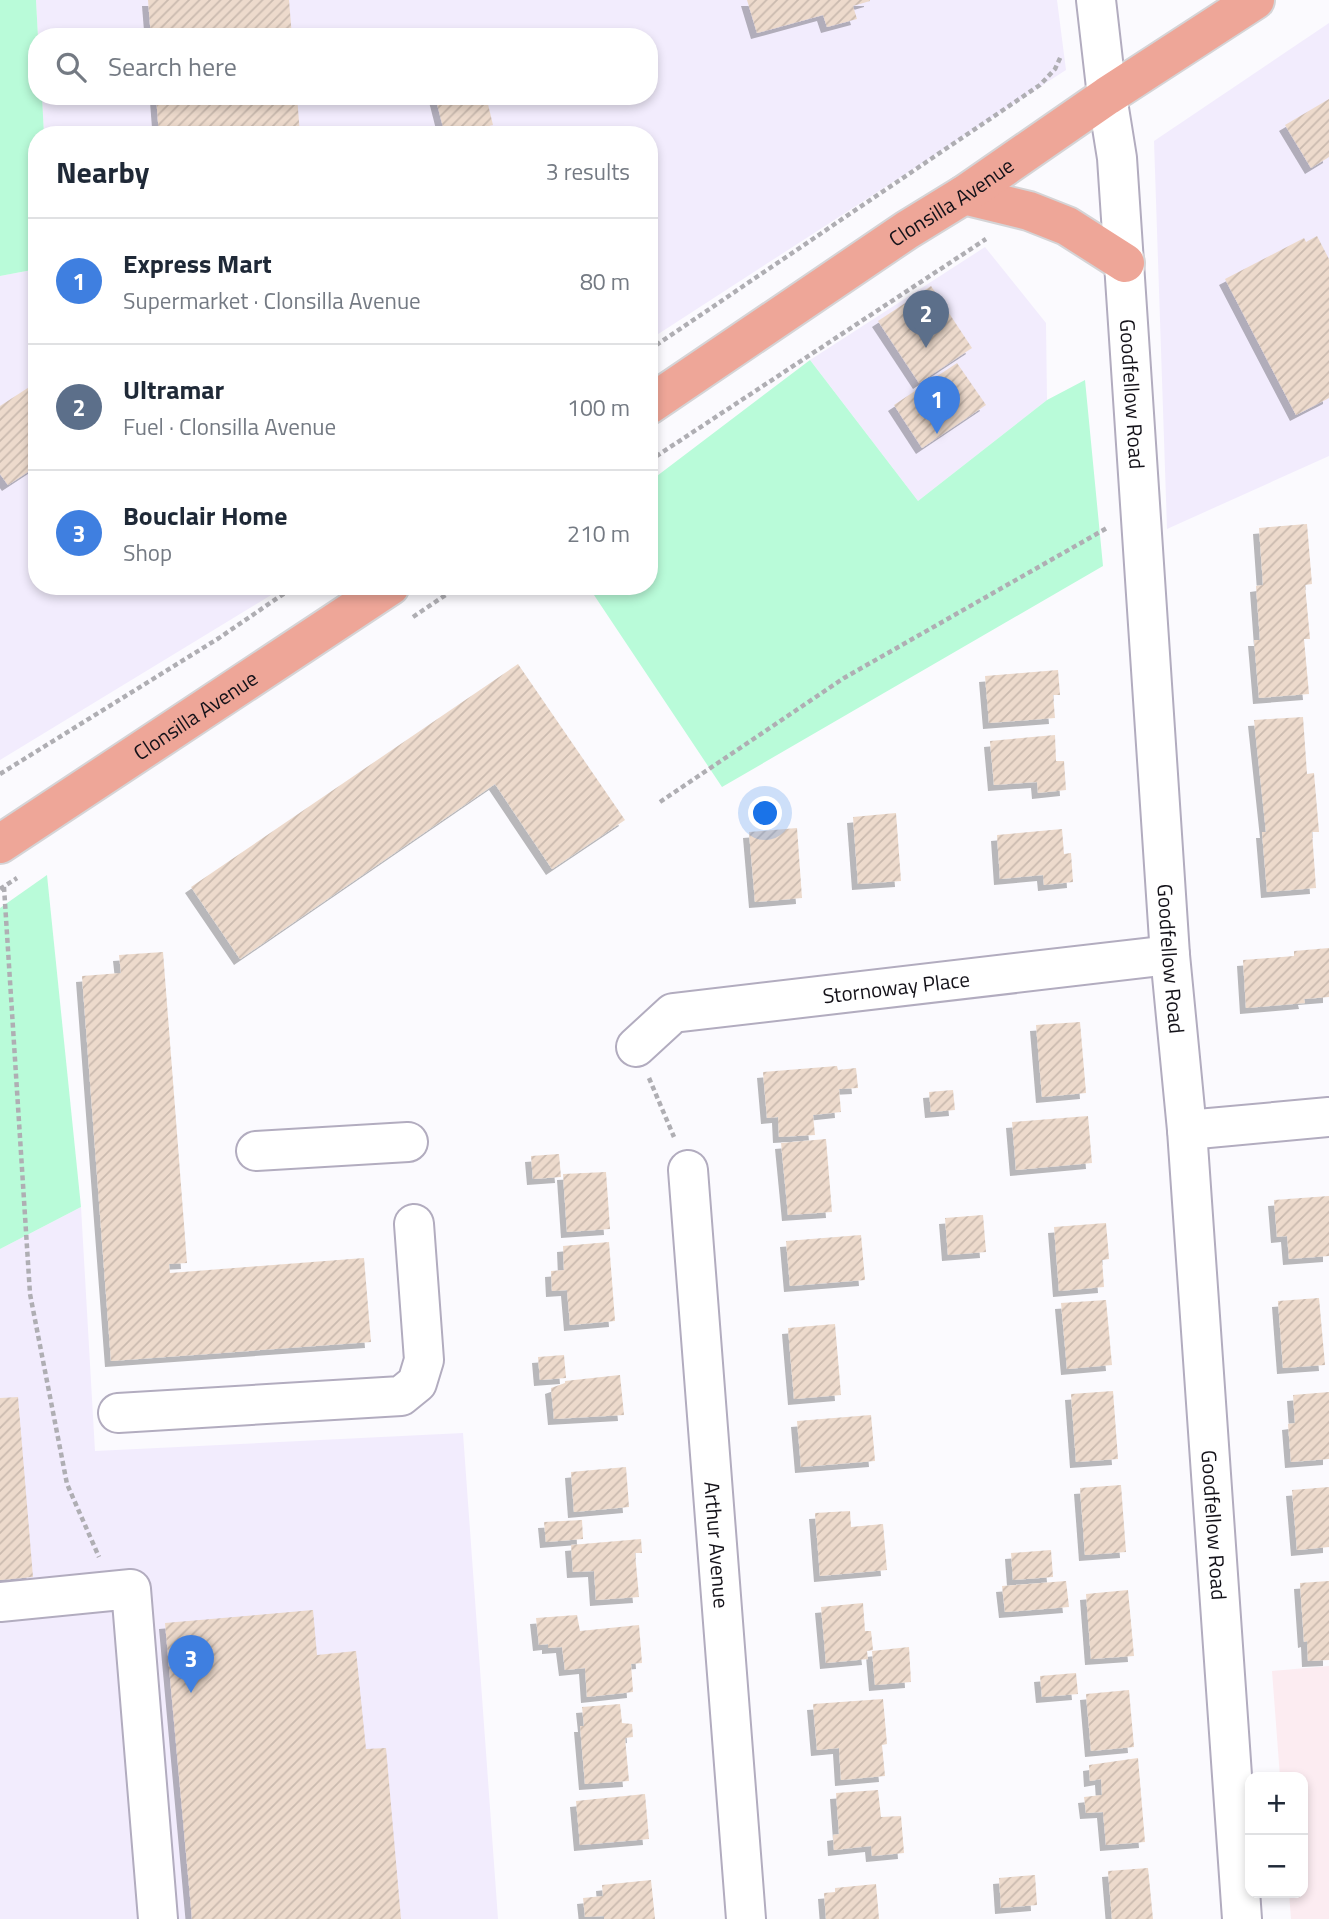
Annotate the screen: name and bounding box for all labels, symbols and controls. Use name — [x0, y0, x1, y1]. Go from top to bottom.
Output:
search box — [28, 28, 658, 105]
text: Search here — [108, 47, 237, 86]
icon: search — [52, 48, 90, 86]
text: Nearby — [56, 149, 149, 195]
street label: Clonsilla Avenue — [882, 149, 1020, 254]
text: 3 results — [546, 154, 630, 189]
text: Express Mart — [123, 244, 272, 283]
text: 1 — [73, 264, 85, 299]
text: 80 m — [580, 264, 630, 299]
text: Supermarket · Clonsilla Avenue — [123, 283, 421, 318]
pin: 2 — [903, 290, 949, 348]
street label: Goodfellow Road — [1112, 318, 1154, 470]
text: Ultramar — [123, 370, 224, 409]
pin: 1 — [914, 376, 960, 434]
text: 2 — [73, 390, 85, 425]
text: 100 m — [567, 390, 630, 425]
text: Fuel · Clonsilla Avenue — [123, 409, 336, 444]
text: Bouclair Home — [123, 496, 287, 535]
text: 3 — [73, 516, 85, 551]
text: 210 m — [567, 516, 630, 551]
text: Shop — [123, 535, 172, 570]
street label: Clonsilla Avenue — [126, 662, 264, 768]
your location — [748, 796, 782, 830]
street label: Goodfellow Road — [1149, 883, 1194, 1035]
street label: Stornoway Place — [821, 962, 971, 1011]
street label: Goodfellow Road — [1193, 1449, 1236, 1601]
street label: Arthur Avenue — [696, 1480, 738, 1610]
pin: 3 — [168, 1635, 214, 1693]
map controls — [1245, 1772, 1308, 1898]
button: + — [1245, 1772, 1308, 1835]
button: − — [1245, 1835, 1308, 1898]

